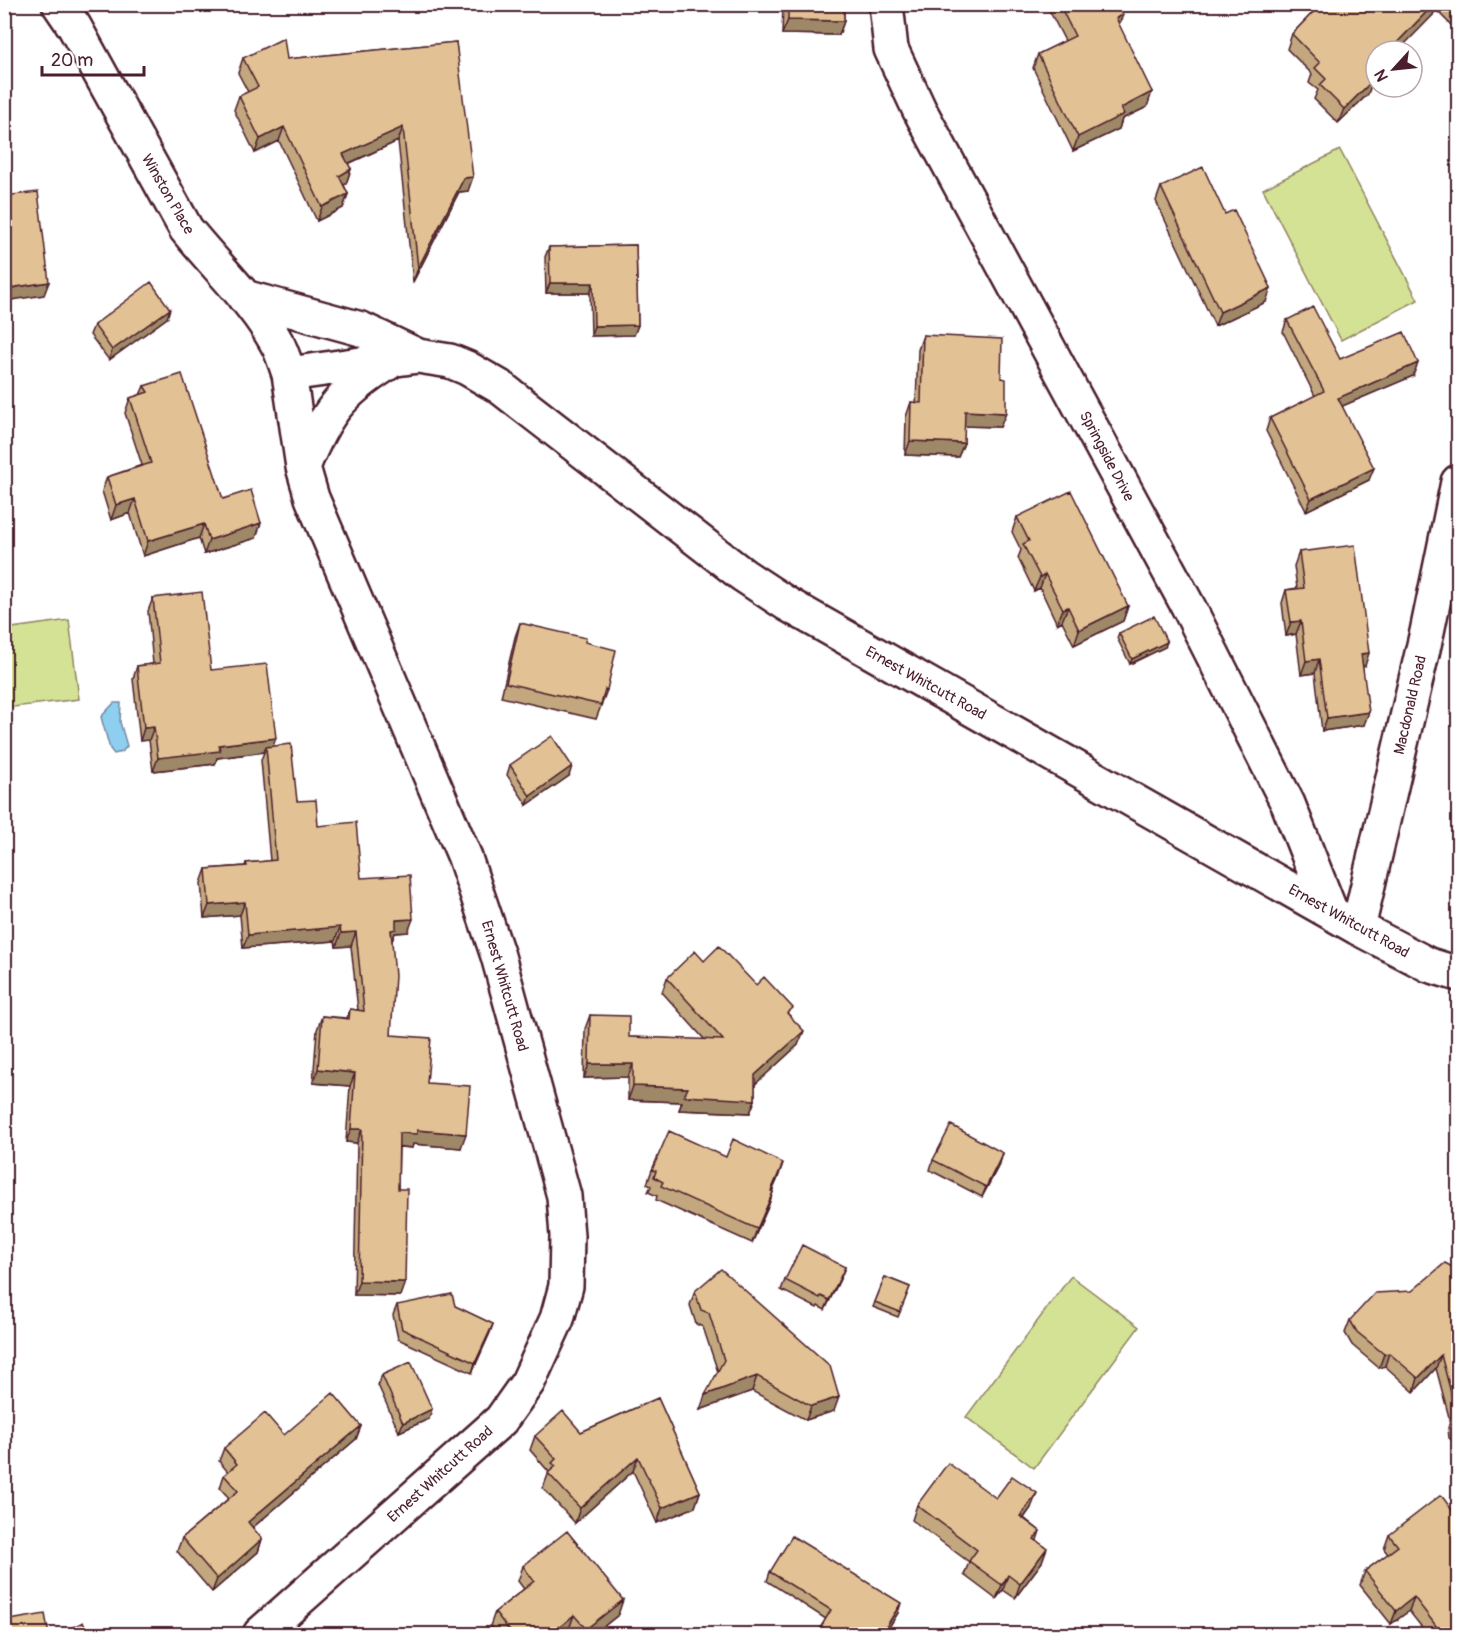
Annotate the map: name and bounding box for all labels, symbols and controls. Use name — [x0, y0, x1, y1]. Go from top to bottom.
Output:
scale bar — [42, 39, 144, 77]
north arrow — [1364, 39, 1424, 99]
text: 20 m — [51, 49, 93, 72]
text: N — [1370, 66, 1393, 85]
street label: Winston Place — [137, 151, 199, 238]
street label: Springside Drive — [1075, 408, 1139, 505]
street label: Ernest Whitcutt Road — [862, 642, 990, 725]
street label: Macdonald Road — [1390, 654, 1431, 756]
street label: Ernest Whitcutt Road — [1285, 880, 1413, 963]
street label: Ernest Whitcutt Road — [477, 918, 532, 1054]
street label: Ernest Whitcutt Road — [384, 1422, 497, 1527]

